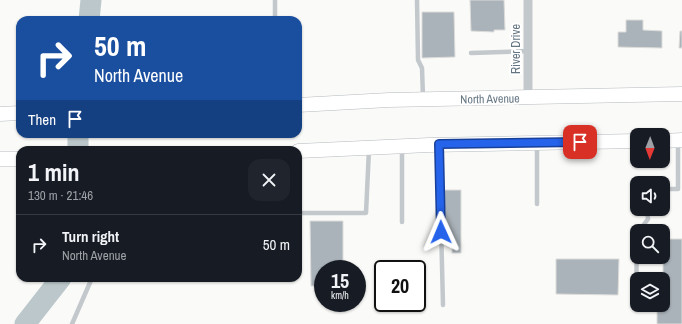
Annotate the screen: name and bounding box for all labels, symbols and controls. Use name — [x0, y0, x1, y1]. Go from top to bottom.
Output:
street label: River Drive — [508, 24, 524, 74]
text: 50 m — [94, 27, 146, 65]
icon: right — [28, 32, 80, 84]
text: North Avenue — [94, 63, 183, 88]
street label: North Avenue — [460, 90, 520, 108]
icon: arrive — [64, 108, 86, 130]
text: Then — [28, 109, 56, 130]
pin — [563, 125, 597, 159]
north arrow — [630, 128, 670, 168]
map controls — [630, 128, 670, 312]
icon: arrive — [569, 131, 591, 153]
text: 1 min — [28, 156, 79, 188]
button: close — [248, 159, 290, 201]
button: sound — [630, 176, 670, 216]
text: 130 m · 21:46 — [28, 187, 93, 204]
position arrow — [420, 211, 462, 253]
button: search — [630, 224, 670, 264]
text: Turn right — [62, 226, 119, 247]
icon: right — [28, 234, 50, 256]
text: 50 m — [263, 234, 290, 255]
text: North Avenue — [62, 247, 126, 264]
speed limit sign: 20 — [374, 260, 426, 312]
text: 15 — [331, 267, 349, 294]
button: layers — [630, 272, 670, 312]
text: km/h — [331, 289, 349, 302]

